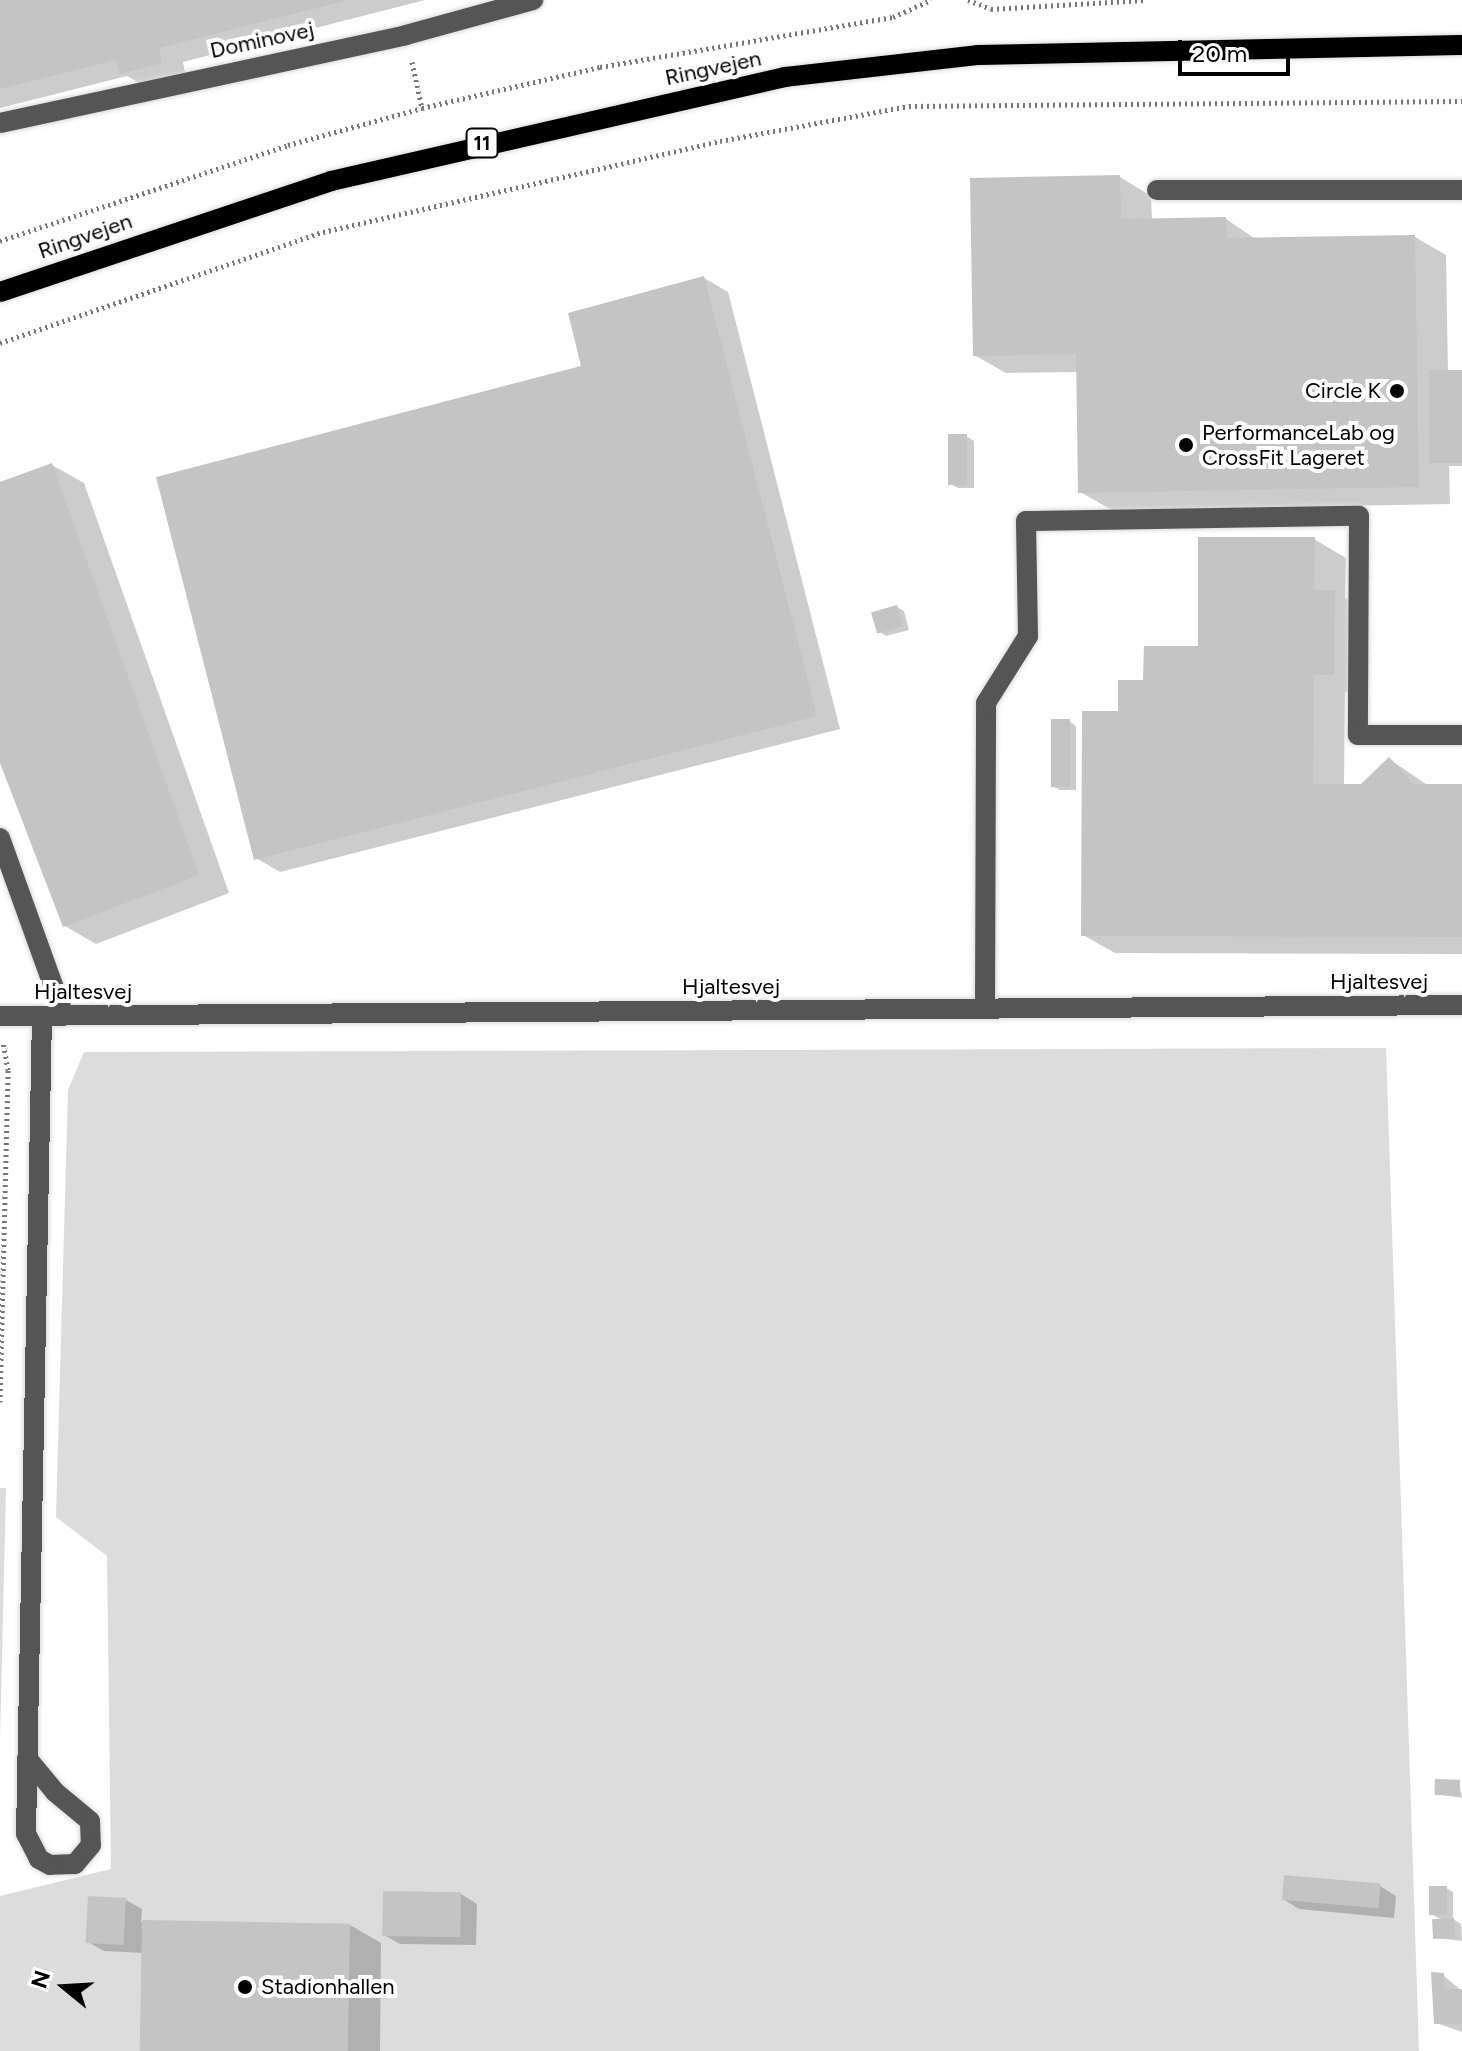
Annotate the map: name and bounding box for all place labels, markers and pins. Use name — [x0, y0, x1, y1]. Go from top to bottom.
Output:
place label: Circle K — [1305, 378, 1381, 404]
marker: Circle K — [1388, 382, 1406, 400]
place label: PerformanceLab og CrossFit Lageret — [1202, 419, 1395, 470]
marker: PerformanceLab og CrossFit Lageret — [1177, 436, 1195, 454]
place label: Stadionhallen — [261, 1974, 394, 2000]
marker: Stadionhallen — [236, 1978, 254, 1996]

